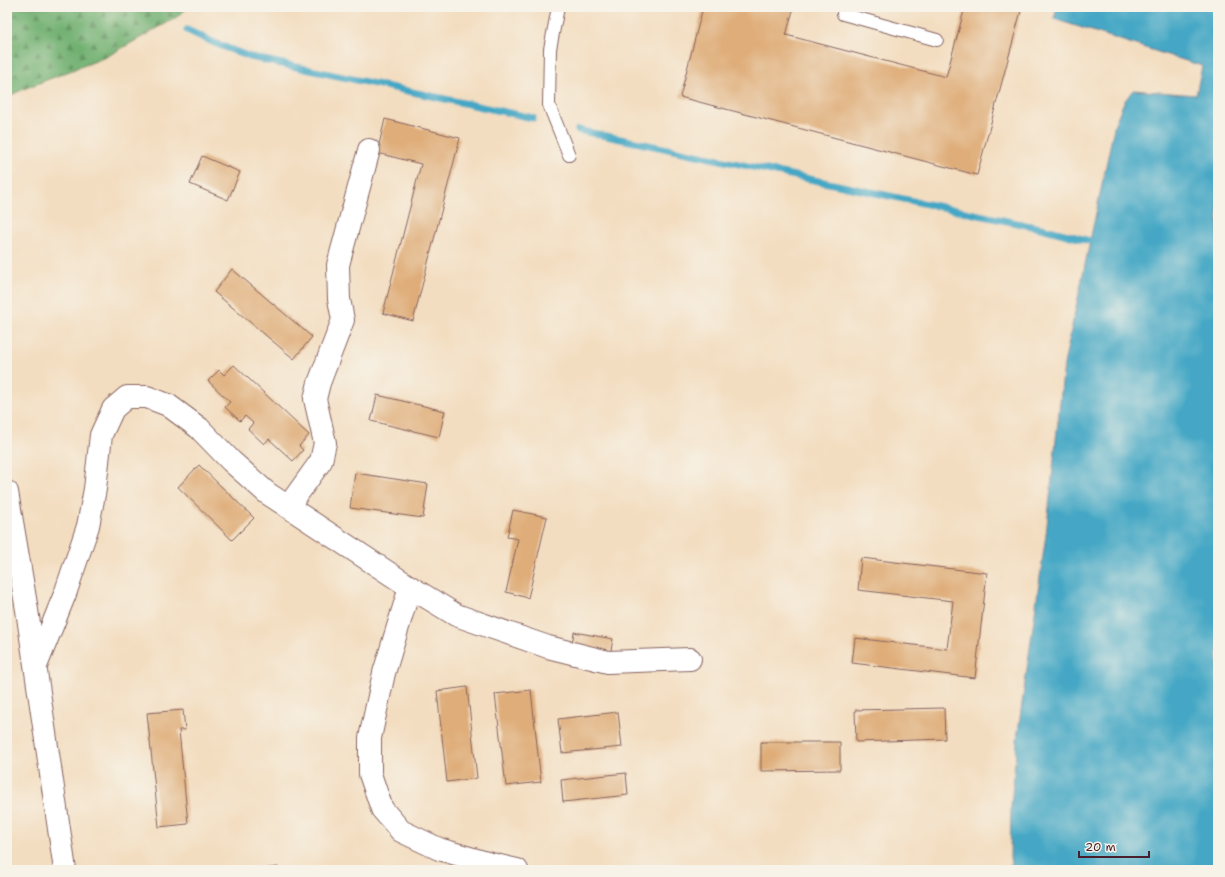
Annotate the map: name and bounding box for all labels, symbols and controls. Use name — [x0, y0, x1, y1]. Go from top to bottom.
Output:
scale bar — [1079, 833, 1149, 859]
text: 20 m — [1085, 839, 1116, 855]

